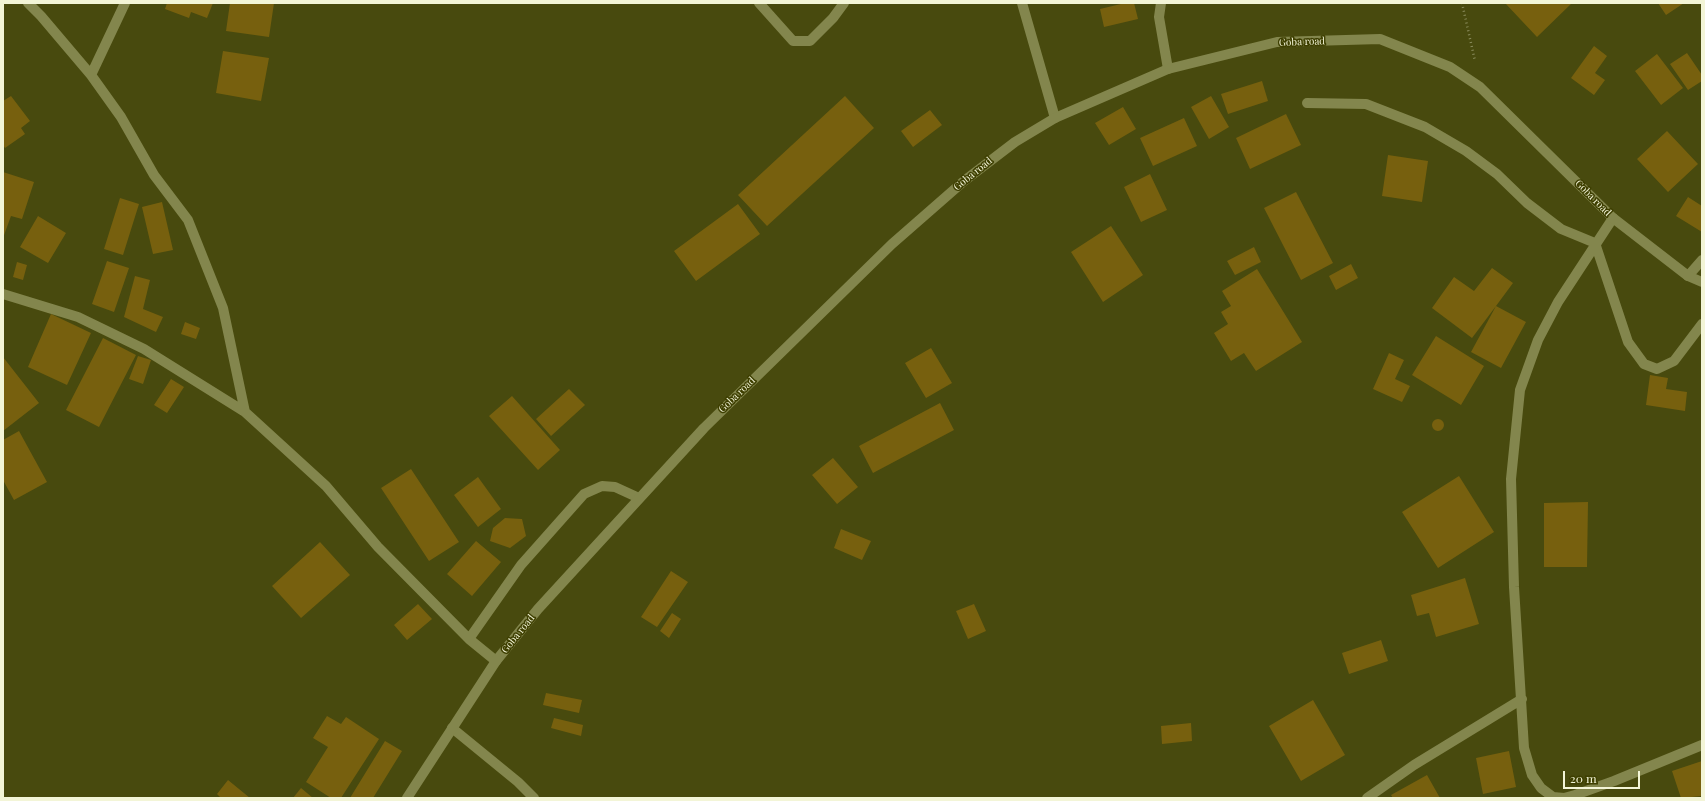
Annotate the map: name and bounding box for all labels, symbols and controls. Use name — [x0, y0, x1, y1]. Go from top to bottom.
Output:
street label: Goba road — [1279, 35, 1325, 49]
street label: Goba road — [951, 155, 995, 193]
street label: Goba road — [1572, 177, 1614, 219]
street label: Goba road — [716, 375, 758, 415]
street label: Goba road — [499, 612, 537, 656]
scale bar — [1565, 763, 1642, 789]
text: 20 m — [1570, 770, 1597, 786]

